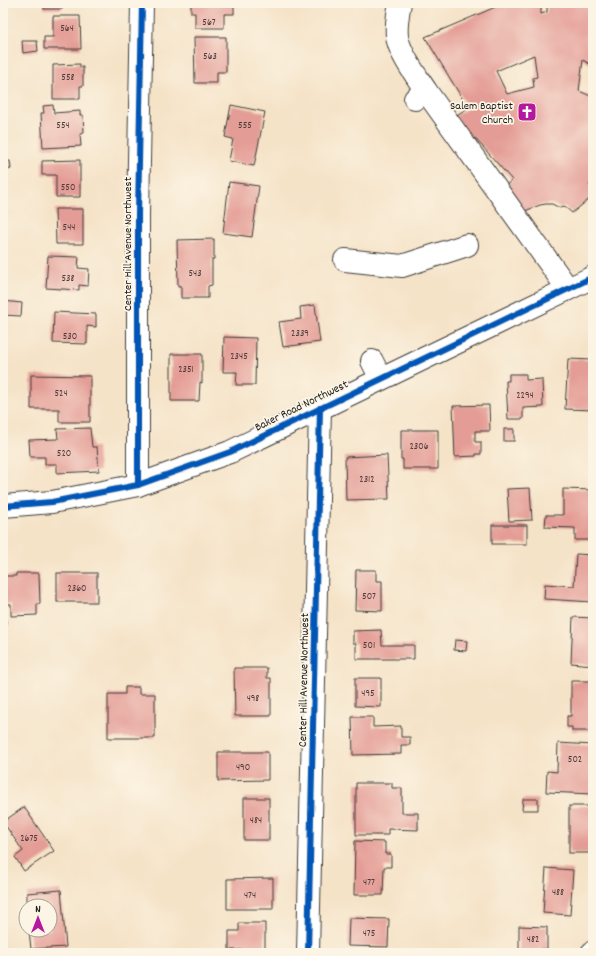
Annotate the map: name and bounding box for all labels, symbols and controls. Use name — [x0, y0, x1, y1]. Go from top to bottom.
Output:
house number: 567 — [202, 16, 216, 30]
house number: 564 — [60, 22, 74, 36]
house number: 563 — [203, 50, 217, 64]
house number: 558 — [61, 71, 75, 85]
place label: Salem Baptist Church — [450, 98, 514, 129]
church icon: Salem Baptist Church — [516, 101, 538, 123]
house number: 554 — [56, 119, 70, 133]
house number: 555 — [238, 119, 252, 133]
street label: Center Hill Avenue Northwest — [120, 176, 137, 311]
house number: 550 — [61, 181, 75, 195]
house number: 544 — [63, 221, 75, 235]
house number: 543 — [188, 267, 202, 281]
house number: 538 — [61, 272, 75, 286]
house number: 2339 — [291, 327, 309, 341]
house number: 530 — [63, 330, 77, 344]
house number: 2345 — [230, 350, 248, 364]
house number: 2351 — [178, 363, 194, 377]
street label: Baker Road Northwest — [252, 376, 352, 436]
house number: 524 — [54, 387, 68, 401]
house number: 2294 — [516, 389, 534, 403]
house number: 2306 — [409, 440, 429, 454]
house number: 520 — [57, 447, 71, 461]
house number: 2312 — [359, 473, 375, 487]
house number: 2360 — [67, 582, 87, 596]
house number: 507 — [362, 590, 376, 604]
street label: Center Hill Avenue Northwest — [295, 612, 314, 747]
house number: 501 — [363, 639, 375, 653]
house number: 495 — [361, 687, 375, 701]
house number: 498 — [247, 692, 259, 706]
house number: 502 — [568, 753, 582, 767]
house number: 490 — [236, 761, 250, 775]
house number: 484 — [250, 814, 262, 828]
house number: 2675 — [20, 832, 38, 846]
house number: 477 — [363, 876, 375, 890]
house number: 488 — [552, 886, 564, 900]
house number: 474 — [244, 889, 256, 903]
north arrow — [18, 898, 58, 938]
text: N — [35, 902, 41, 918]
house number: 475 — [363, 927, 376, 941]
house number: 482 — [527, 933, 539, 947]

